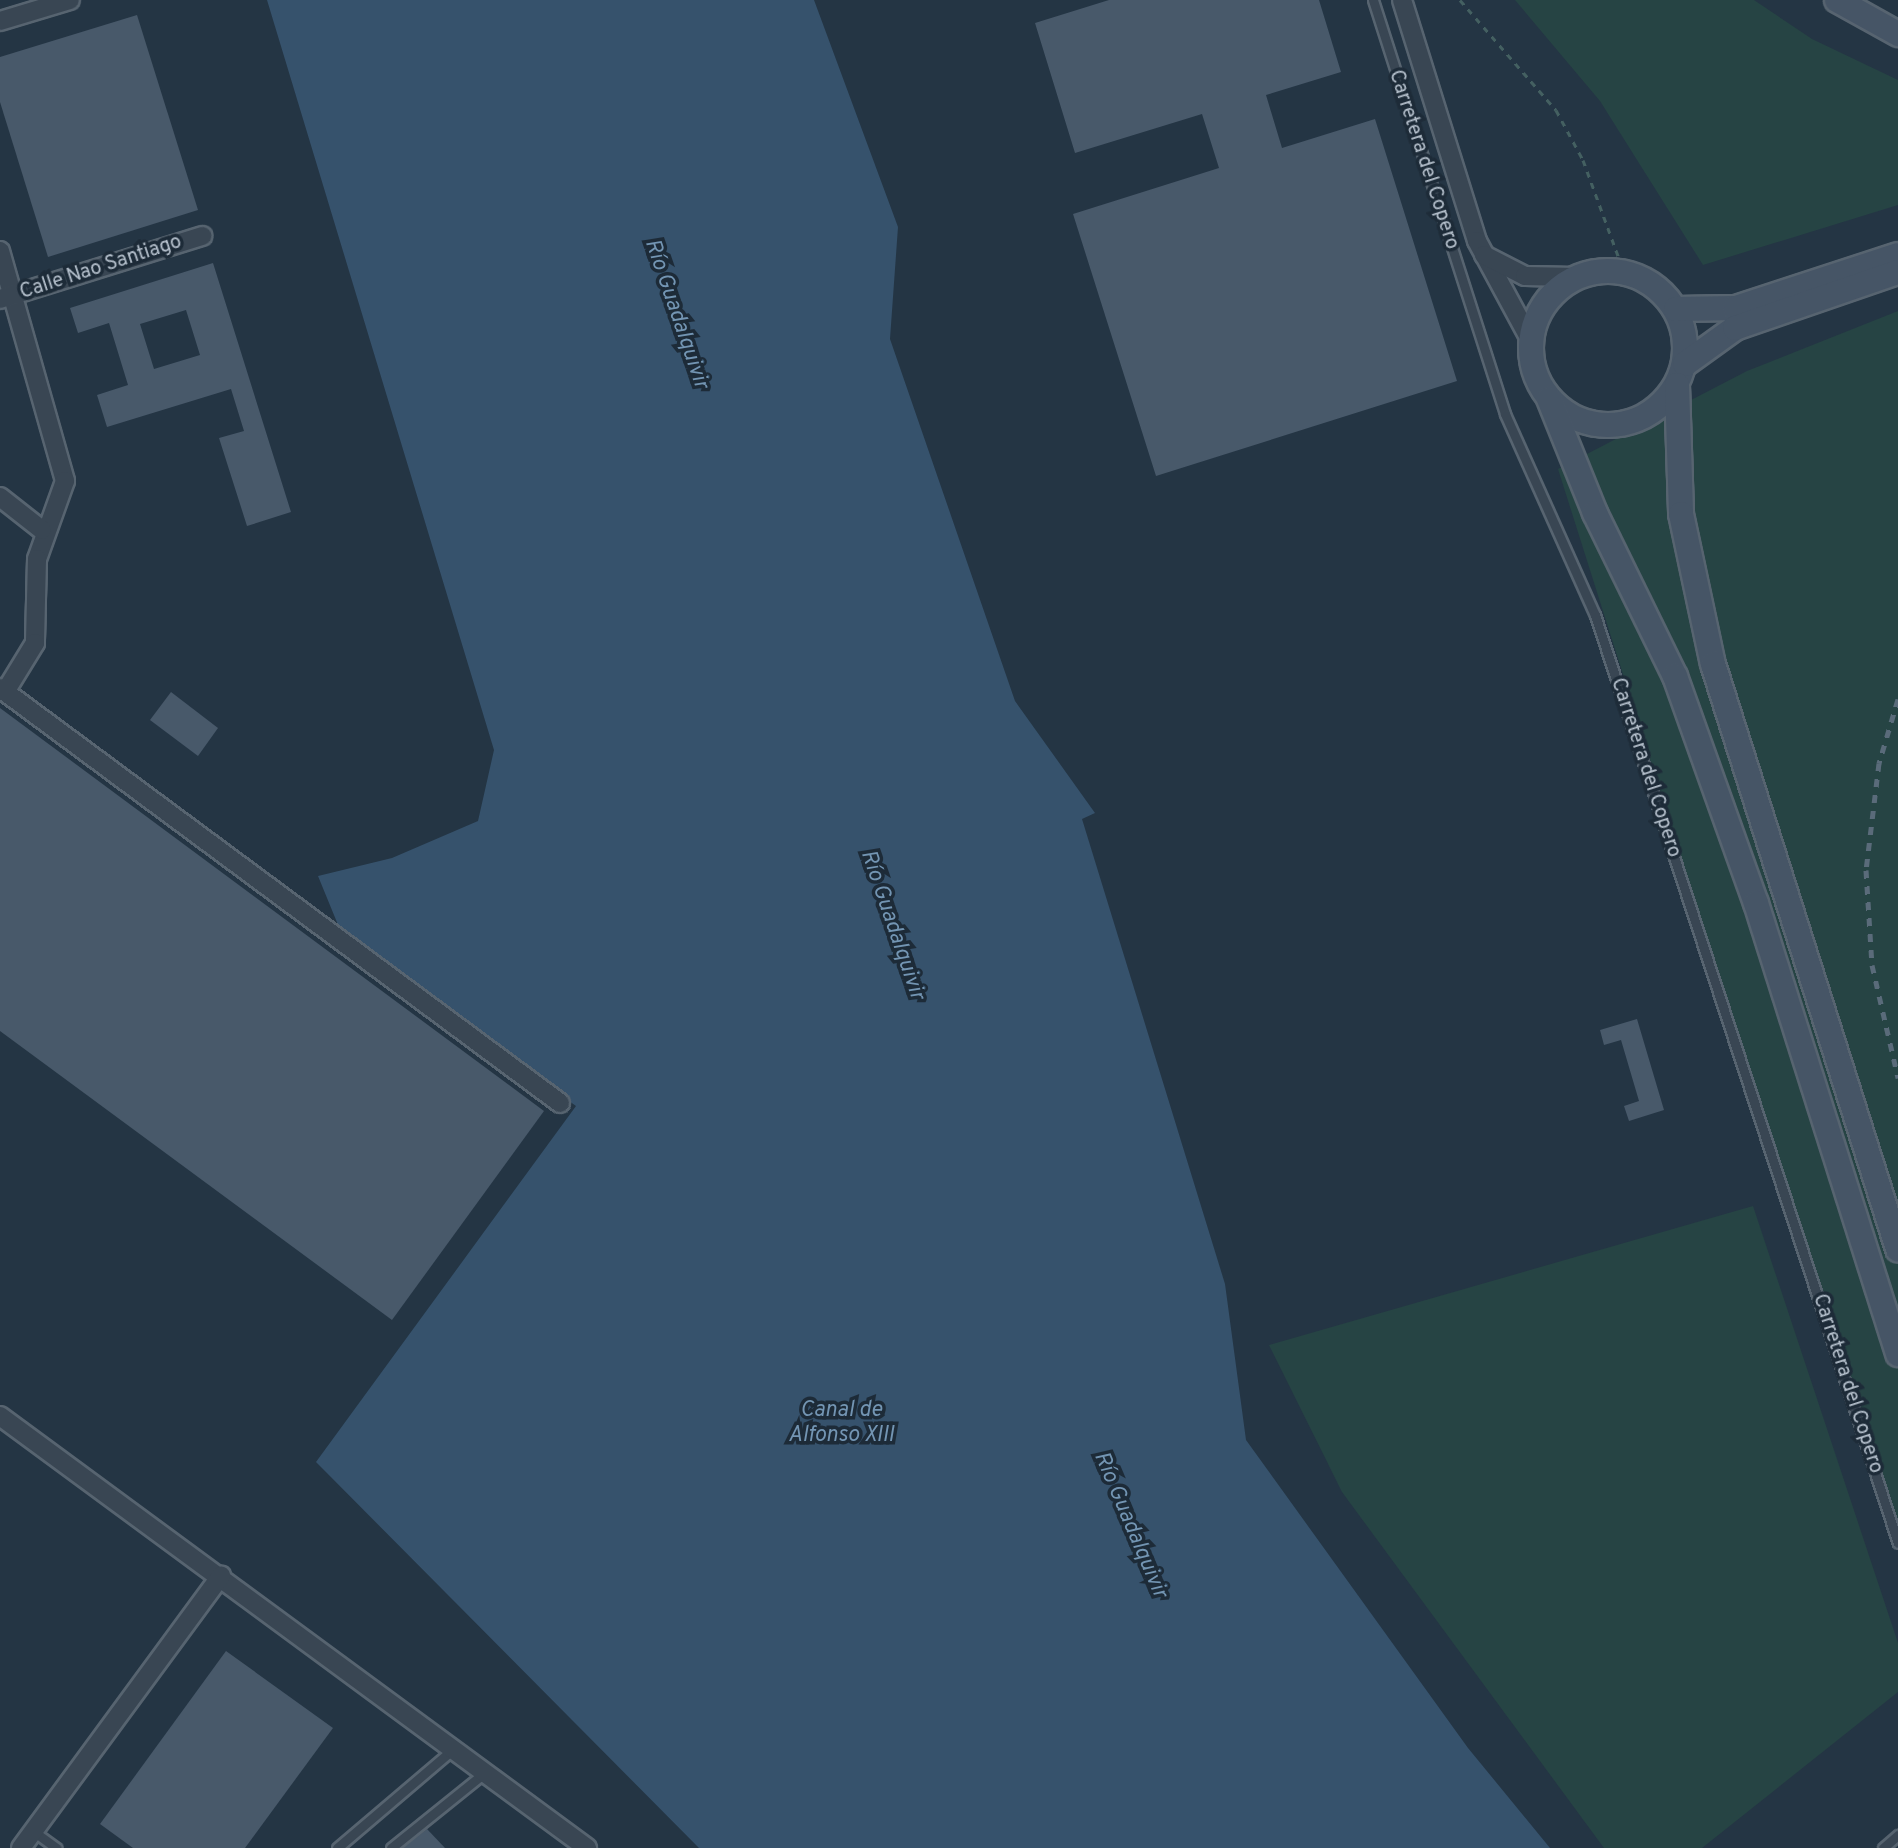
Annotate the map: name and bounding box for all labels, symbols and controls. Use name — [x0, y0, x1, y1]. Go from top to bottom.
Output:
street label: Carretera del Copero — [1383, 67, 1463, 253]
street label: Calle Nao Santiago — [17, 231, 185, 305]
water label: Río Guadalquivir — [638, 236, 714, 392]
street label: Carretera del Copero — [1605, 675, 1685, 861]
water label: Río Guadalquivir — [854, 847, 930, 1003]
street label: Carretera del Copero — [1807, 1291, 1887, 1477]
water label: Canal de Alfonso XIII — [788, 1397, 894, 1448]
water label: Río Guadalquivir — [1087, 1448, 1173, 1602]

